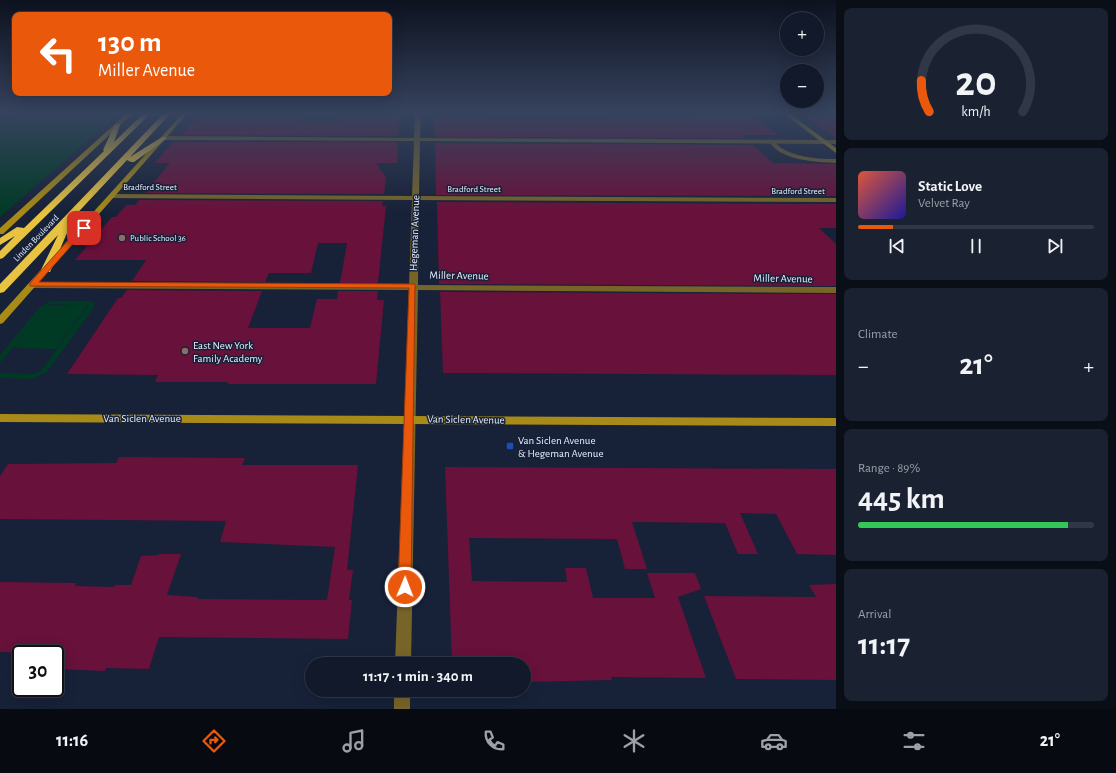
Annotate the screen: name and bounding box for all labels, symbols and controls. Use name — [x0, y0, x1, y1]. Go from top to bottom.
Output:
map controls — [780, 12, 824, 108]
button: + — [780, 12, 824, 56]
icon: left — [32, 28, 84, 80]
text: 130 m — [98, 29, 162, 57]
text: Miller Avenue — [98, 62, 195, 80]
text: 20 — [955, 62, 997, 103]
button: − — [780, 64, 824, 108]
text: km/h — [961, 105, 991, 119]
text: Static Love — [918, 179, 982, 194]
street label: Bradford Street — [123, 183, 177, 192]
street label: Bradford Street — [447, 185, 501, 194]
street label: Bradford Street — [771, 187, 825, 196]
street label: Hegeman Avenue — [408, 195, 421, 271]
text: Velvet Ray — [918, 197, 970, 210]
pin — [67, 211, 101, 245]
street label: Linden Boulevard — [12, 213, 61, 263]
icon: arrive — [73, 217, 95, 239]
marker: Public School 36 — [117, 233, 127, 243]
place label: Public School 36 — [130, 234, 186, 243]
icon: previous — [886, 235, 908, 257]
icon: pause — [965, 235, 987, 257]
icon: next — [1044, 235, 1066, 257]
street label: Miller Avenue — [429, 269, 489, 282]
street label: Miller Avenue — [753, 272, 813, 285]
text: Climate — [858, 328, 897, 341]
place label: East New York Family Academy — [193, 340, 263, 364]
marker: East New York Family Academy — [180, 346, 190, 356]
text: 21° — [959, 350, 993, 380]
text: − — [858, 355, 869, 377]
text: + — [1083, 355, 1094, 377]
street label: Van Siclen Avenue — [103, 413, 181, 424]
street label: Van Siclen Avenue — [427, 413, 505, 426]
place label: Van Siclen Avenue & Hegeman Avenue — [518, 435, 603, 459]
marker: Van Siclen Avenue & Hegeman Avenue — [505, 441, 515, 451]
text: Range · 89% — [858, 462, 920, 475]
text: 445 km — [858, 484, 945, 514]
position arrow — [384, 566, 426, 608]
text: Arrival — [858, 608, 891, 621]
text: 11:17 — [858, 630, 910, 660]
speed limit sign: 30 — [12, 645, 64, 697]
text: 11:17 · 1 min · 340 m — [363, 669, 473, 684]
icon: directions — [200, 727, 228, 755]
icon: music — [340, 727, 368, 755]
icon: phone — [480, 727, 508, 755]
icon: climate — [620, 727, 648, 755]
icon: car — [760, 727, 788, 755]
icon: filters — [900, 727, 928, 755]
text: 11:16 — [56, 732, 88, 750]
text: 21° — [1040, 732, 1060, 750]

